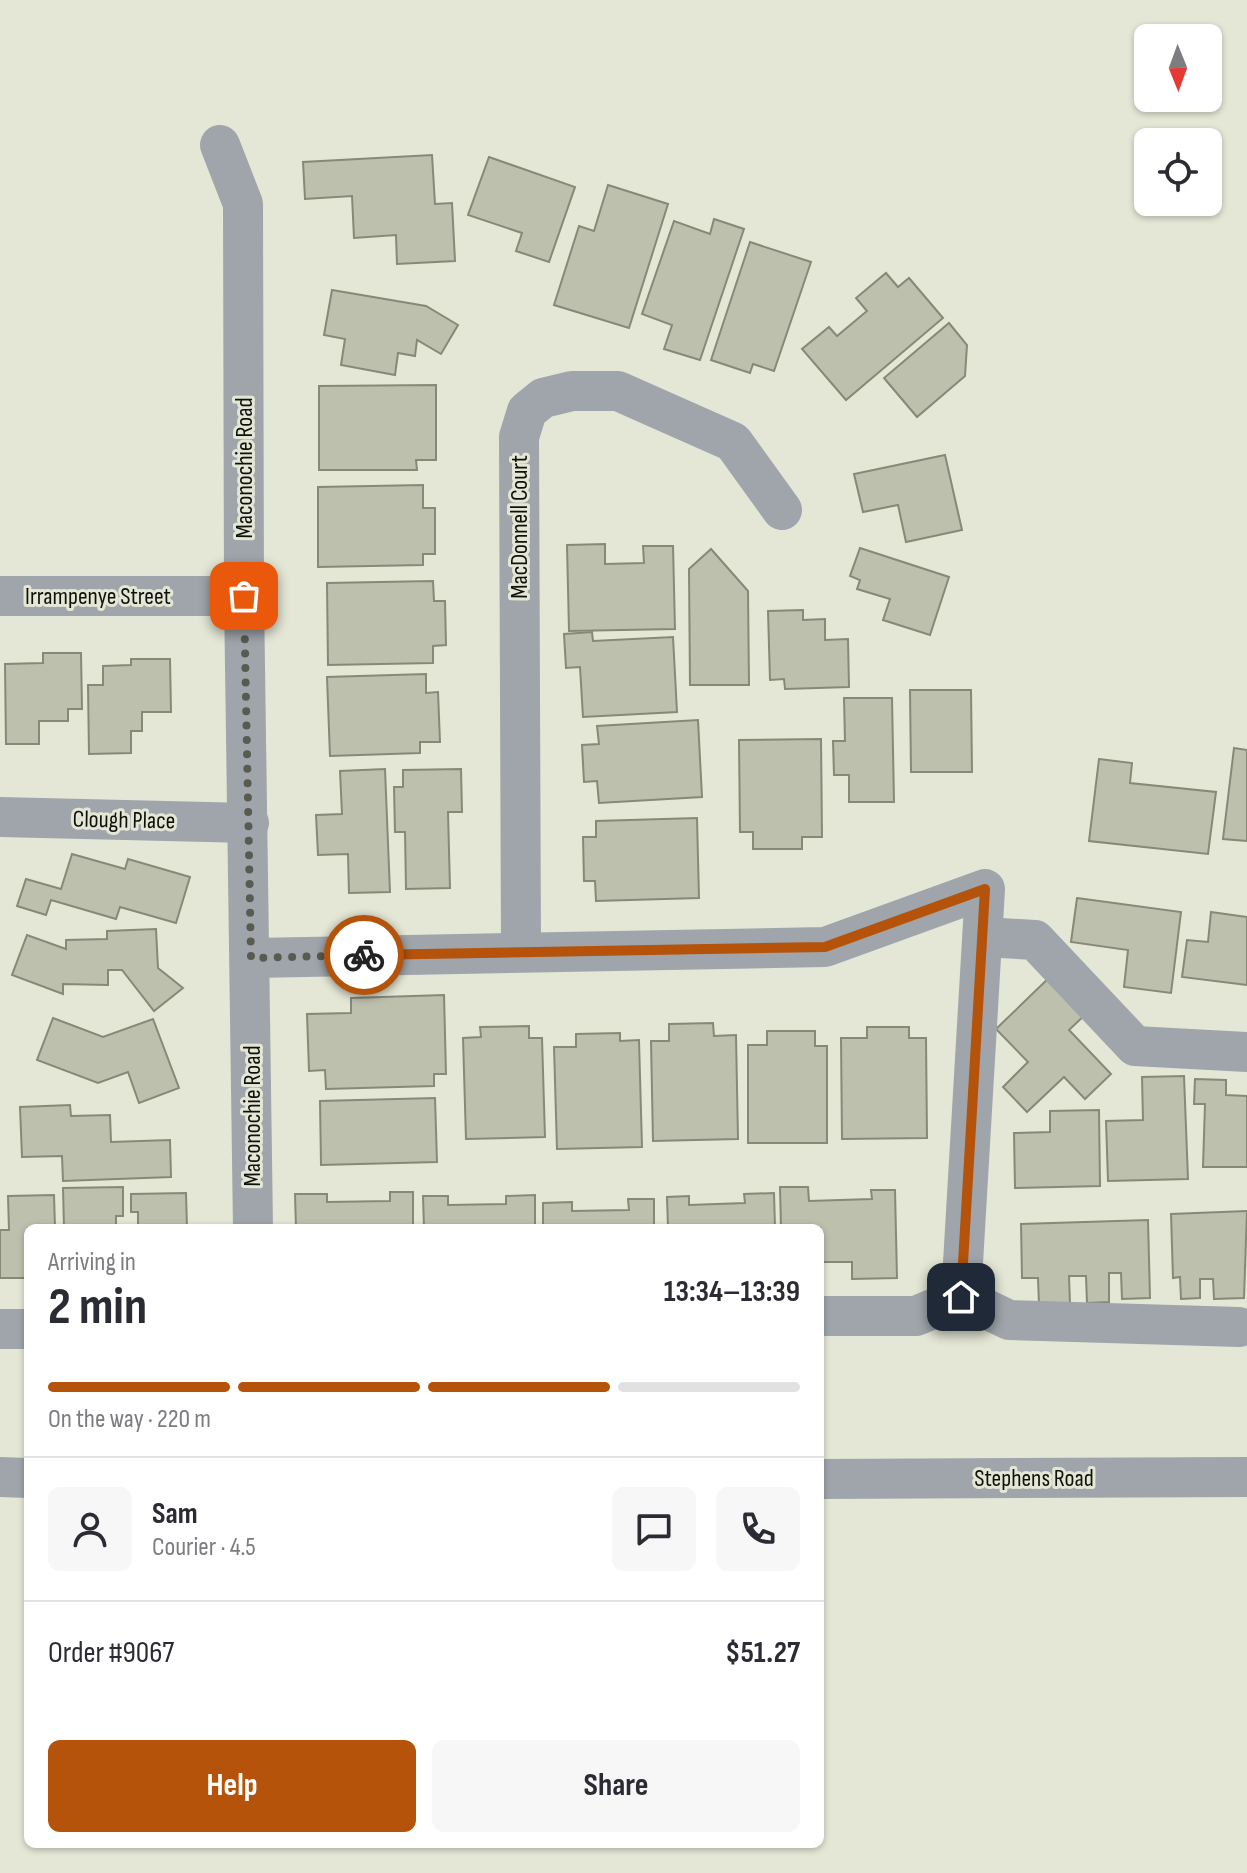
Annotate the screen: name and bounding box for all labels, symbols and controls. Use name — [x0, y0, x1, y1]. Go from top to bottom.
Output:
north arrow — [1134, 24, 1222, 112]
map controls — [1134, 24, 1222, 216]
button: locate — [1134, 128, 1222, 216]
street label: Maconochie Road — [230, 398, 259, 538]
street label: MacDonnell Court — [505, 455, 534, 599]
pin — [210, 562, 278, 630]
icon: bag — [222, 574, 266, 618]
street label: Irrampenye Street — [25, 582, 171, 611]
street label: Clough Place — [72, 805, 176, 835]
courier — [324, 915, 404, 995]
icon: bike — [342, 933, 386, 977]
street label: Maconochie Road — [238, 1046, 267, 1186]
text: Arriving in — [48, 1247, 136, 1278]
pin — [927, 1263, 995, 1331]
text: 13:34–13:39 — [664, 1274, 800, 1310]
icon: home — [939, 1275, 983, 1319]
text: 2 min — [48, 1276, 147, 1339]
text: On the way · 220 m — [48, 1404, 211, 1435]
street label: Stephens Road — [974, 1464, 1094, 1493]
button: person — [48, 1487, 132, 1571]
button: chat — [612, 1487, 696, 1571]
button: phone — [716, 1487, 800, 1571]
text: Sam — [152, 1496, 198, 1532]
text: Courier · 4.5 — [152, 1532, 256, 1563]
text: Order #9067 — [48, 1635, 174, 1671]
text: $51.27 — [725, 1635, 800, 1671]
button: Help — [48, 1740, 416, 1832]
button: Share — [432, 1740, 800, 1832]

